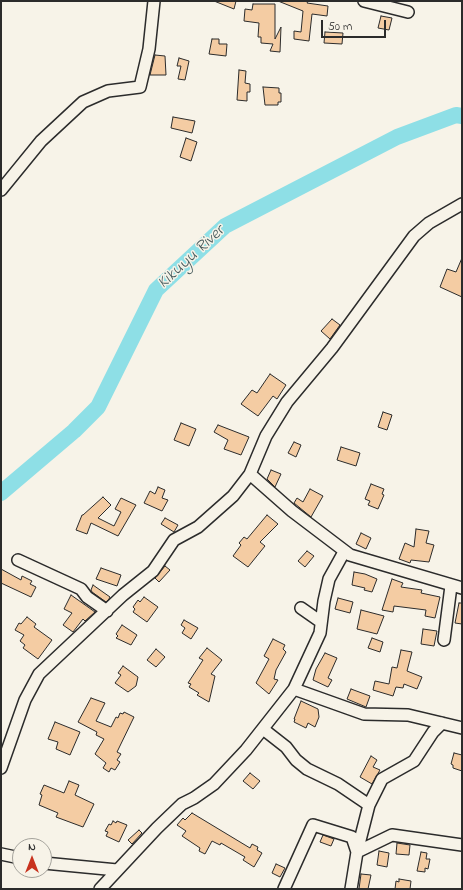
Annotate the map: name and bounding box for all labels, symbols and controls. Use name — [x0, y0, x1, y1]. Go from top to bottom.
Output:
scale bar — [323, 12, 388, 38]
text: 50 m — [328, 18, 352, 36]
water label: Kikuyu River — [154, 222, 230, 294]
north arrow — [12, 838, 52, 878]
text: N — [28, 839, 36, 855]

